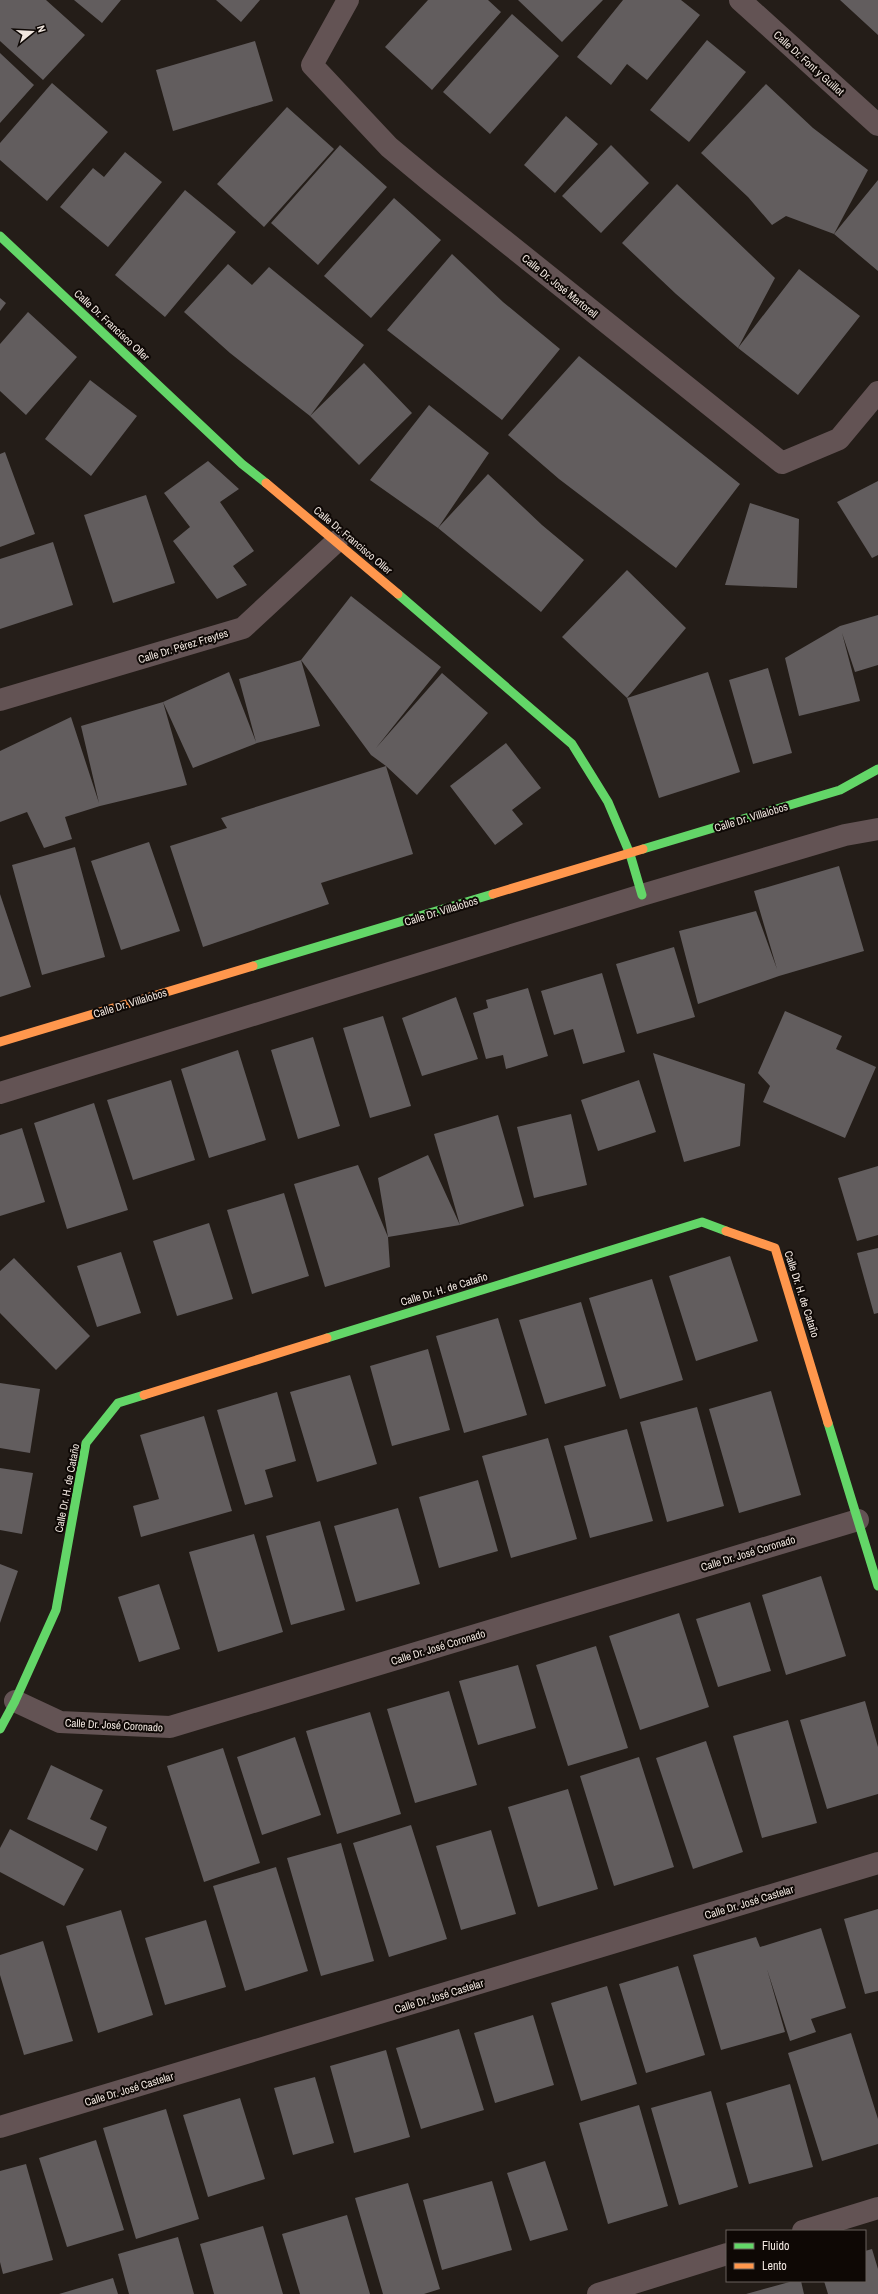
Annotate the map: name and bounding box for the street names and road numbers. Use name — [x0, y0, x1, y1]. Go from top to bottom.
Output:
street label: Calle Dr. Font y Guillot — [771, 28, 848, 99]
street label: Calle Dr. José Martorell — [519, 251, 601, 321]
street label: Calle Dr. Francisco Oller — [71, 286, 153, 364]
street label: Calle Dr. Francisco Oller — [311, 503, 395, 577]
street label: Calle Dr. Pérez Freytes — [136, 626, 230, 666]
street label: Calle Dr. Villalobos — [713, 799, 790, 835]
street label: Calle Dr. Villalobos — [403, 893, 480, 929]
street label: Calle Dr. Villalobos — [92, 985, 169, 1021]
street label: Calle Dr. H. de Cataño — [781, 1249, 823, 1339]
street label: Calle Dr. H. de Cataño — [399, 1269, 489, 1309]
street label: Calle Dr. H. de Cataño — [52, 1442, 82, 1534]
street label: Calle Dr. José Coronado — [699, 1532, 797, 1574]
street label: Calle Dr. José Coronado — [389, 1626, 487, 1668]
street label: Calle Dr. José Coronado — [65, 1715, 163, 1735]
street label: Calle Dr. José Castelar — [703, 1882, 795, 1922]
street label: Calle Dr. José Castelar — [393, 1976, 485, 2016]
street label: Calle Dr. José Castelar — [83, 2069, 175, 2109]

